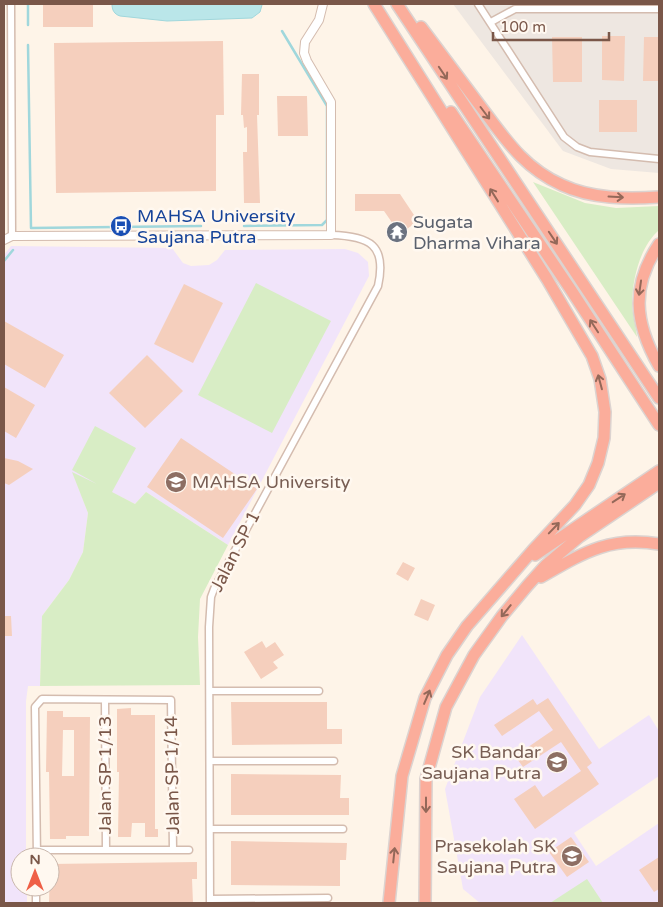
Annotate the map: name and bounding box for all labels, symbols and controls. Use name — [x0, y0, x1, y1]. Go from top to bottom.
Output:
scale bar — [493, 10, 609, 42]
text: 100 m — [500, 18, 546, 36]
one-way arrow — [438, 66, 448, 80]
one-way arrow — [480, 106, 491, 119]
one-way arrow — [489, 189, 499, 203]
one-way arrow — [607, 193, 623, 202]
place label: MAHSA University Saujana Putra — [137, 205, 296, 248]
place label: Sugata Dharma Vihara — [413, 211, 541, 254]
bus stop icon: MAHSA University Saujana Putra — [109, 214, 133, 238]
temple icon: Sugata Dharma Vihara — [385, 220, 409, 244]
one-way arrow — [548, 230, 558, 244]
one-way arrow — [635, 280, 645, 296]
one-way arrow — [589, 319, 599, 333]
one-way arrow — [595, 374, 604, 390]
school or university icon: MAHSA University — [164, 470, 188, 494]
place label: MAHSA University — [192, 471, 351, 493]
one-way arrow — [612, 493, 626, 503]
street label: Jalan SP 1 — [205, 507, 265, 595]
one-way arrow — [548, 522, 560, 535]
one-way arrow — [501, 604, 512, 617]
one-way arrow — [422, 690, 432, 705]
street label: Jalan SP 1/13 — [94, 716, 116, 834]
street label: Jalan SP 1/14 — [160, 716, 184, 834]
place label: SK Bandar Saujana Putra — [422, 741, 541, 784]
school or university icon: SK Bandar Saujana Putra — [545, 750, 569, 774]
one-way arrow — [421, 797, 431, 813]
place label: Prasekolah SK Saujana Putra — [434, 835, 556, 878]
school or university icon: Prasekolah SK Saujana Putra — [560, 844, 584, 868]
north arrow — [10, 847, 60, 897]
one-way arrow — [389, 847, 399, 863]
text: N — [29, 851, 41, 868]

